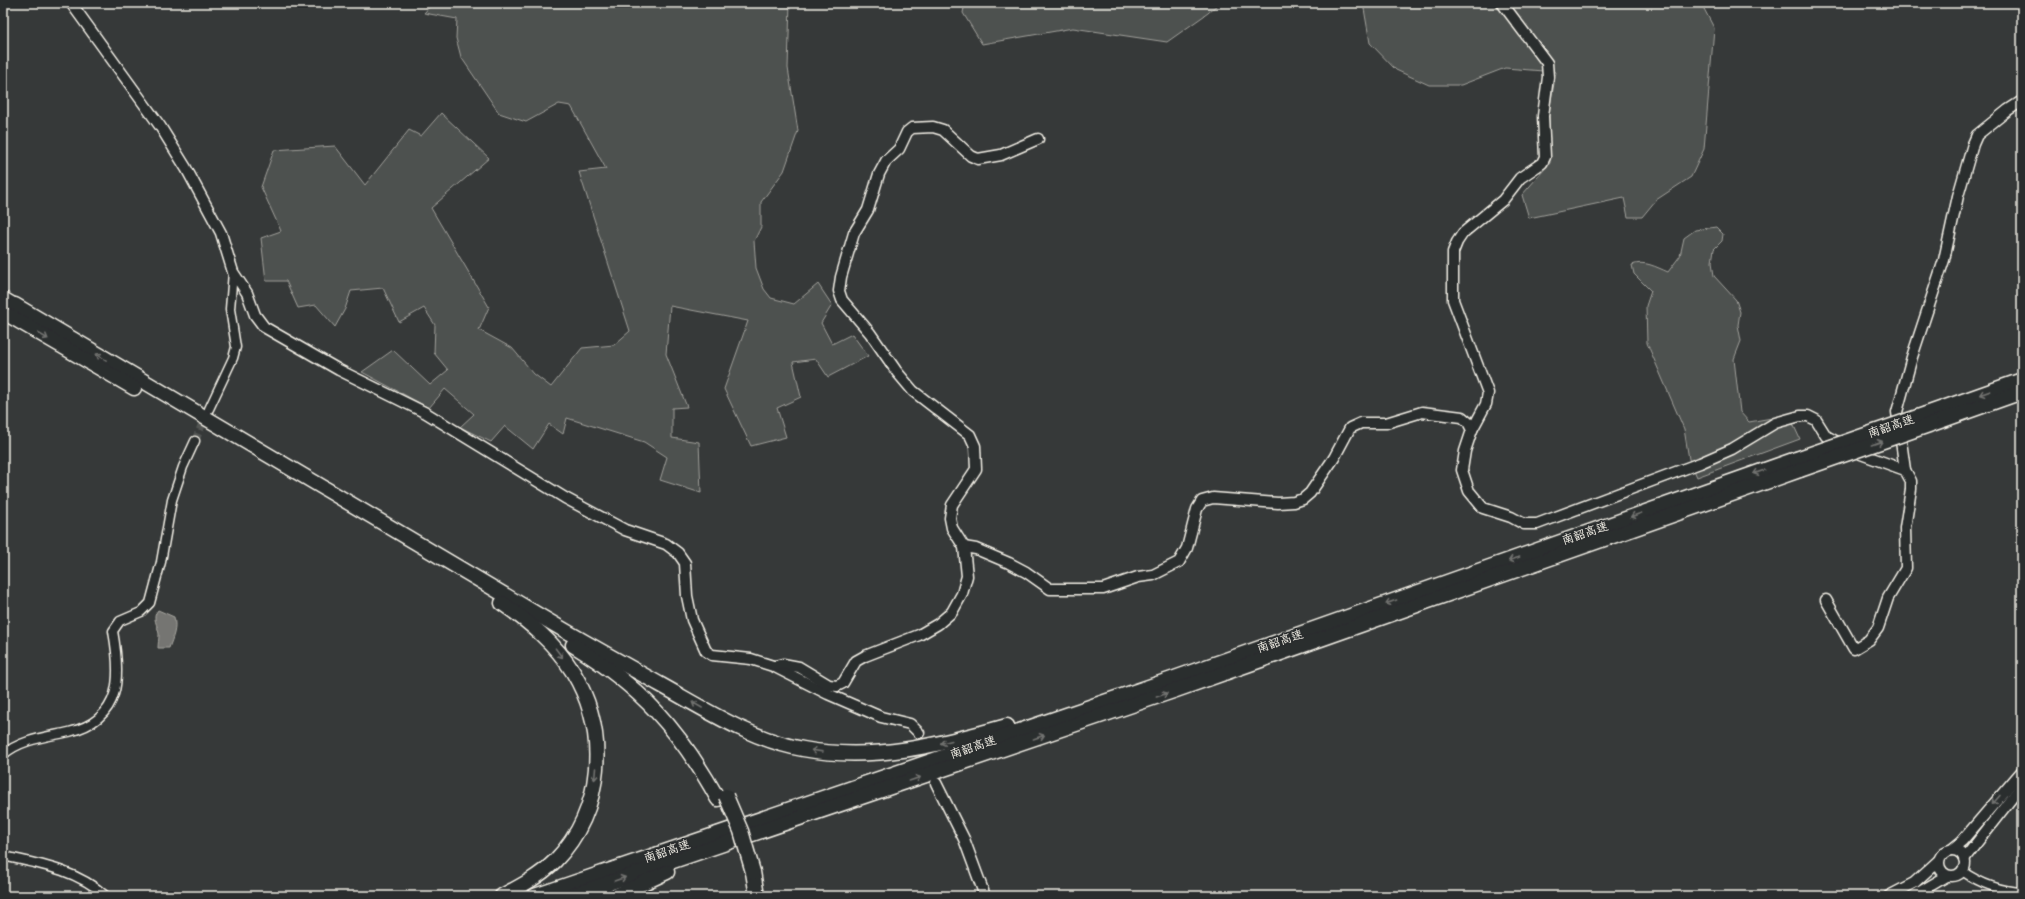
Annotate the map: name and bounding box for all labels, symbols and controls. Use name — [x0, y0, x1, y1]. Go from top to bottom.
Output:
one-way arrow — [37, 332, 49, 340]
one-way arrow — [96, 353, 107, 361]
one-way arrow — [1980, 389, 1992, 397]
street label: 南韶高速 — [1866, 412, 1917, 442]
one-way arrow — [1870, 439, 1883, 446]
one-way arrow — [1753, 469, 1766, 476]
one-way arrow — [1631, 512, 1643, 520]
street label: 南韶高速 — [1560, 519, 1611, 549]
one-way arrow — [1508, 555, 1520, 563]
one-way arrow — [1386, 598, 1398, 606]
street label: 南韶高速 — [1255, 627, 1306, 657]
one-way arrow — [555, 648, 563, 659]
one-way arrow — [1155, 691, 1168, 698]
one-way arrow — [691, 701, 703, 709]
one-way arrow — [1032, 732, 1044, 740]
street label: 南韶高速 — [948, 733, 999, 763]
one-way arrow — [940, 739, 953, 746]
one-way arrow — [811, 747, 824, 755]
one-way arrow — [591, 767, 598, 780]
one-way arrow — [909, 774, 921, 782]
one-way arrow — [1992, 795, 2001, 805]
street label: 南韶高速 — [642, 837, 693, 867]
one-way arrow — [613, 875, 626, 882]

